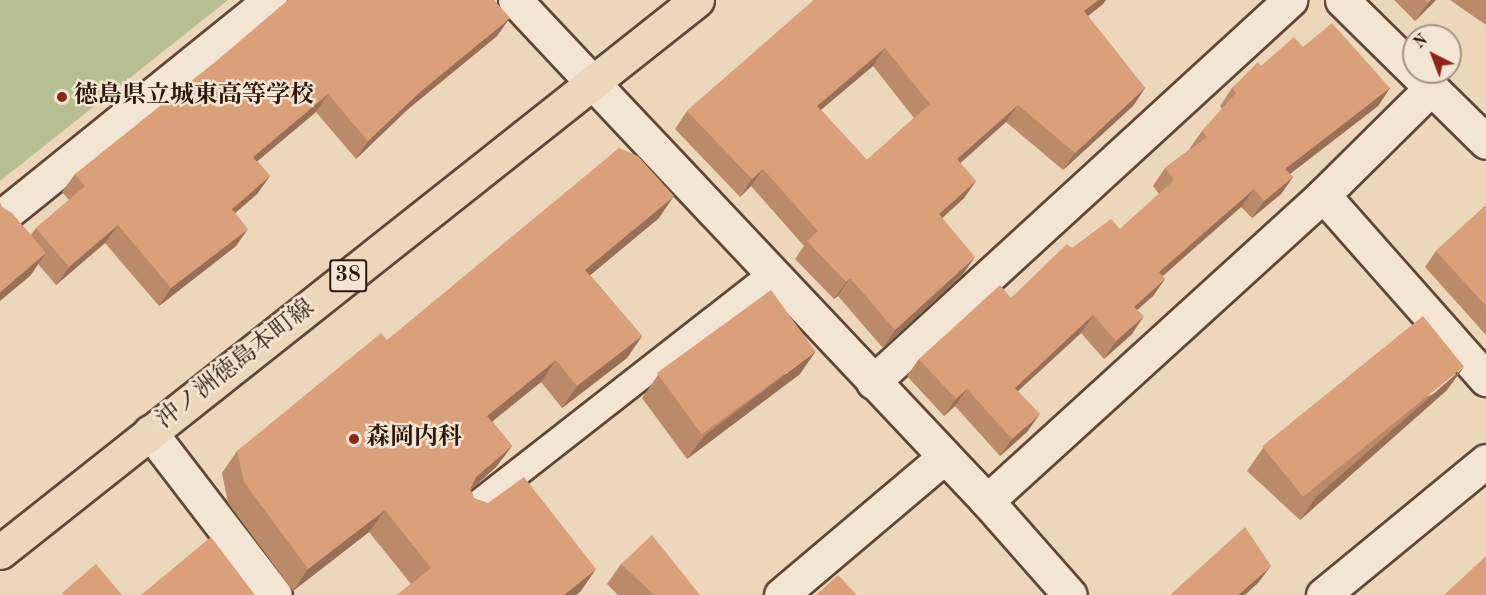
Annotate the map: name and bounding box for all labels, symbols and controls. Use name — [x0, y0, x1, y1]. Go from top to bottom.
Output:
north arrow — [1402, 24, 1462, 84]
text: N — [1411, 32, 1431, 52]
place label: 徳島県立城東高等学校 — [74, 83, 314, 111]
marker: 徳島県立城東高等学校 — [55, 90, 69, 104]
road number: 38 — [328, 257, 368, 295]
street label: 沖ノ洲徳島本町線 — [151, 295, 321, 435]
place label: 森岡内科 — [366, 425, 462, 453]
marker: 森岡内科 — [347, 432, 361, 446]

